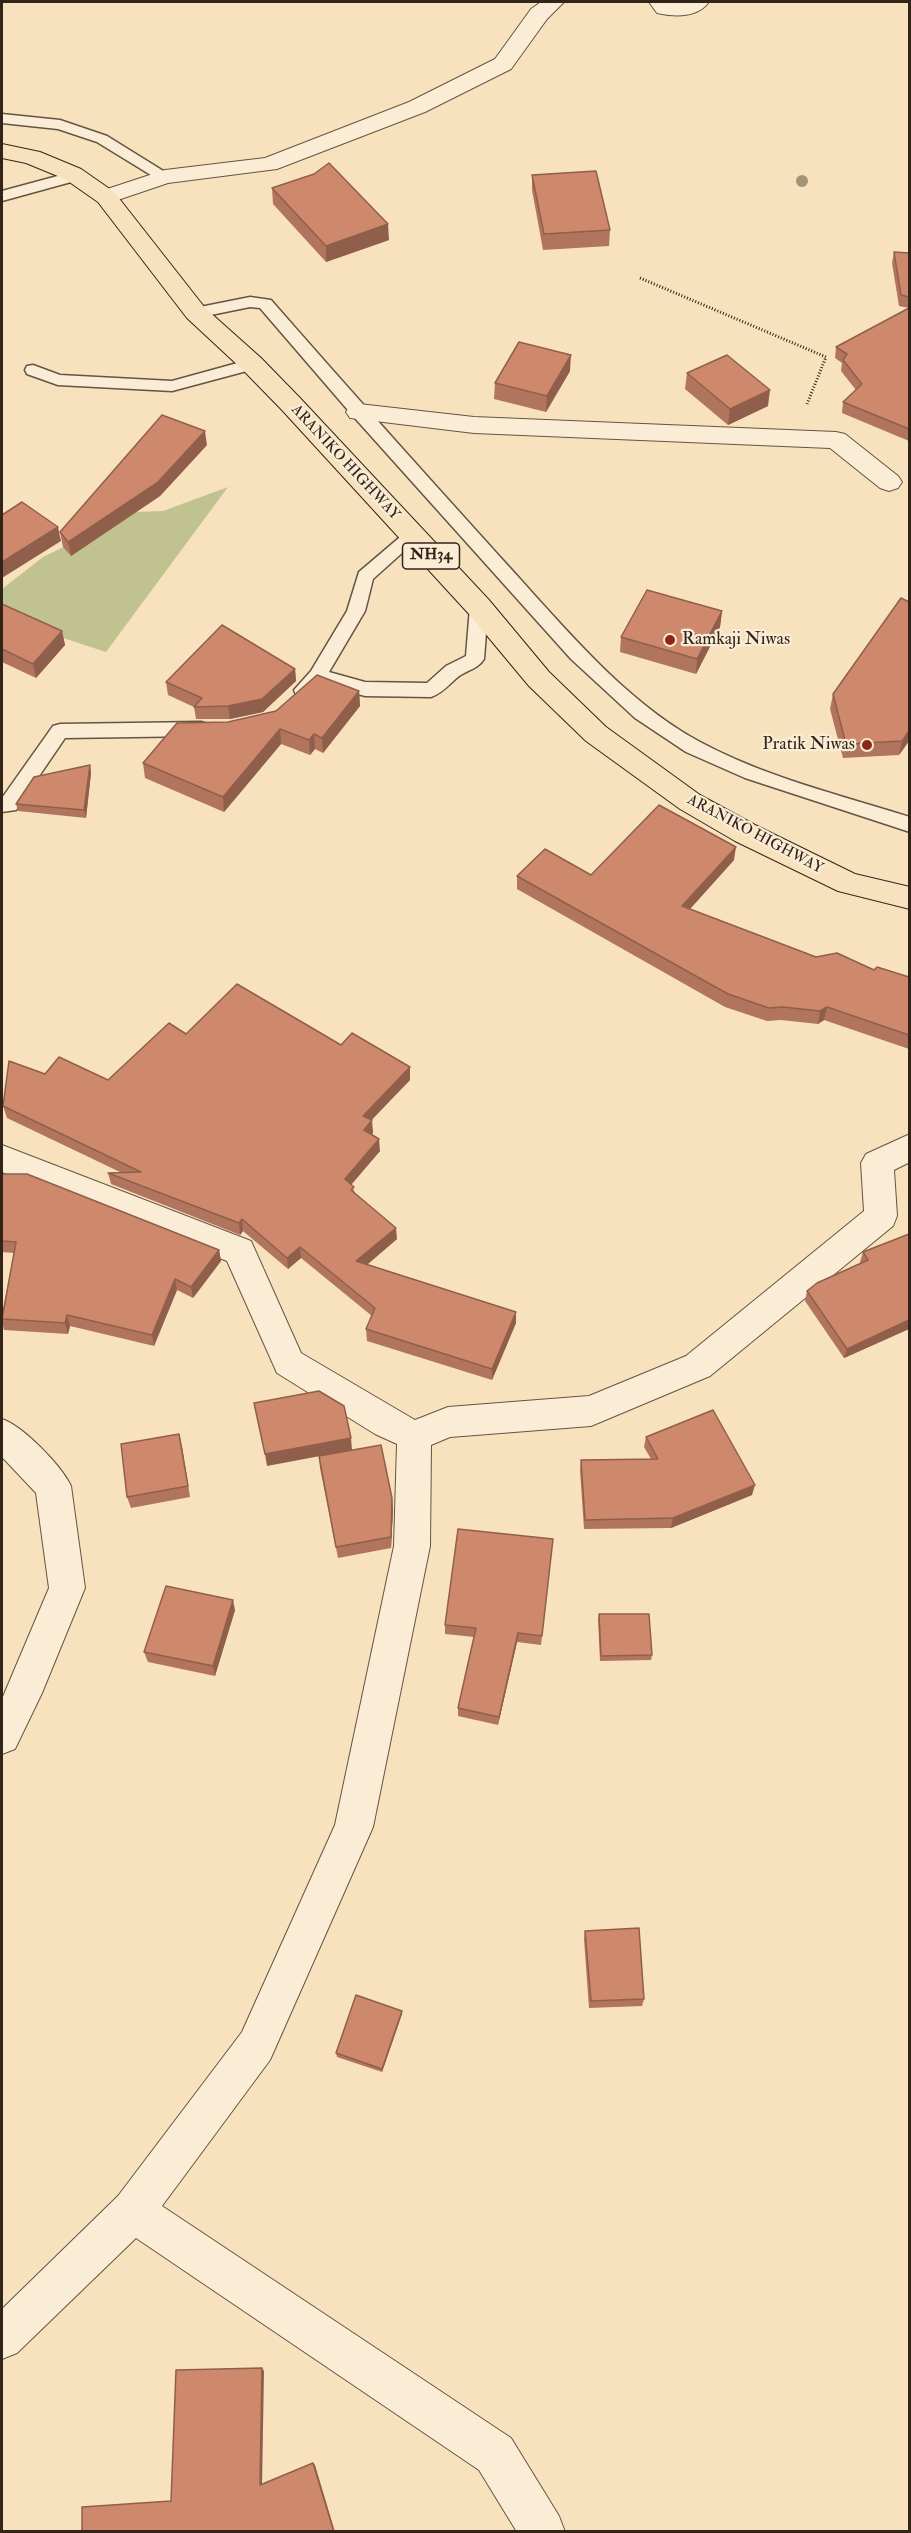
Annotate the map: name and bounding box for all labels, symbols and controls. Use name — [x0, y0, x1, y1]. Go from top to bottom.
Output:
street label: ARANIKO HIGHWAY — [287, 401, 403, 525]
road number: NH34 — [402, 543, 460, 569]
place label: Ramkaji Niwas — [682, 629, 790, 651]
marker: Ramkaji Niwas — [663, 633, 677, 647]
place label: Pratik Niwas — [762, 734, 855, 756]
marker: Pratik Niwas — [860, 738, 874, 752]
street label: ARANIKO HIGHWAY — [684, 791, 826, 879]

